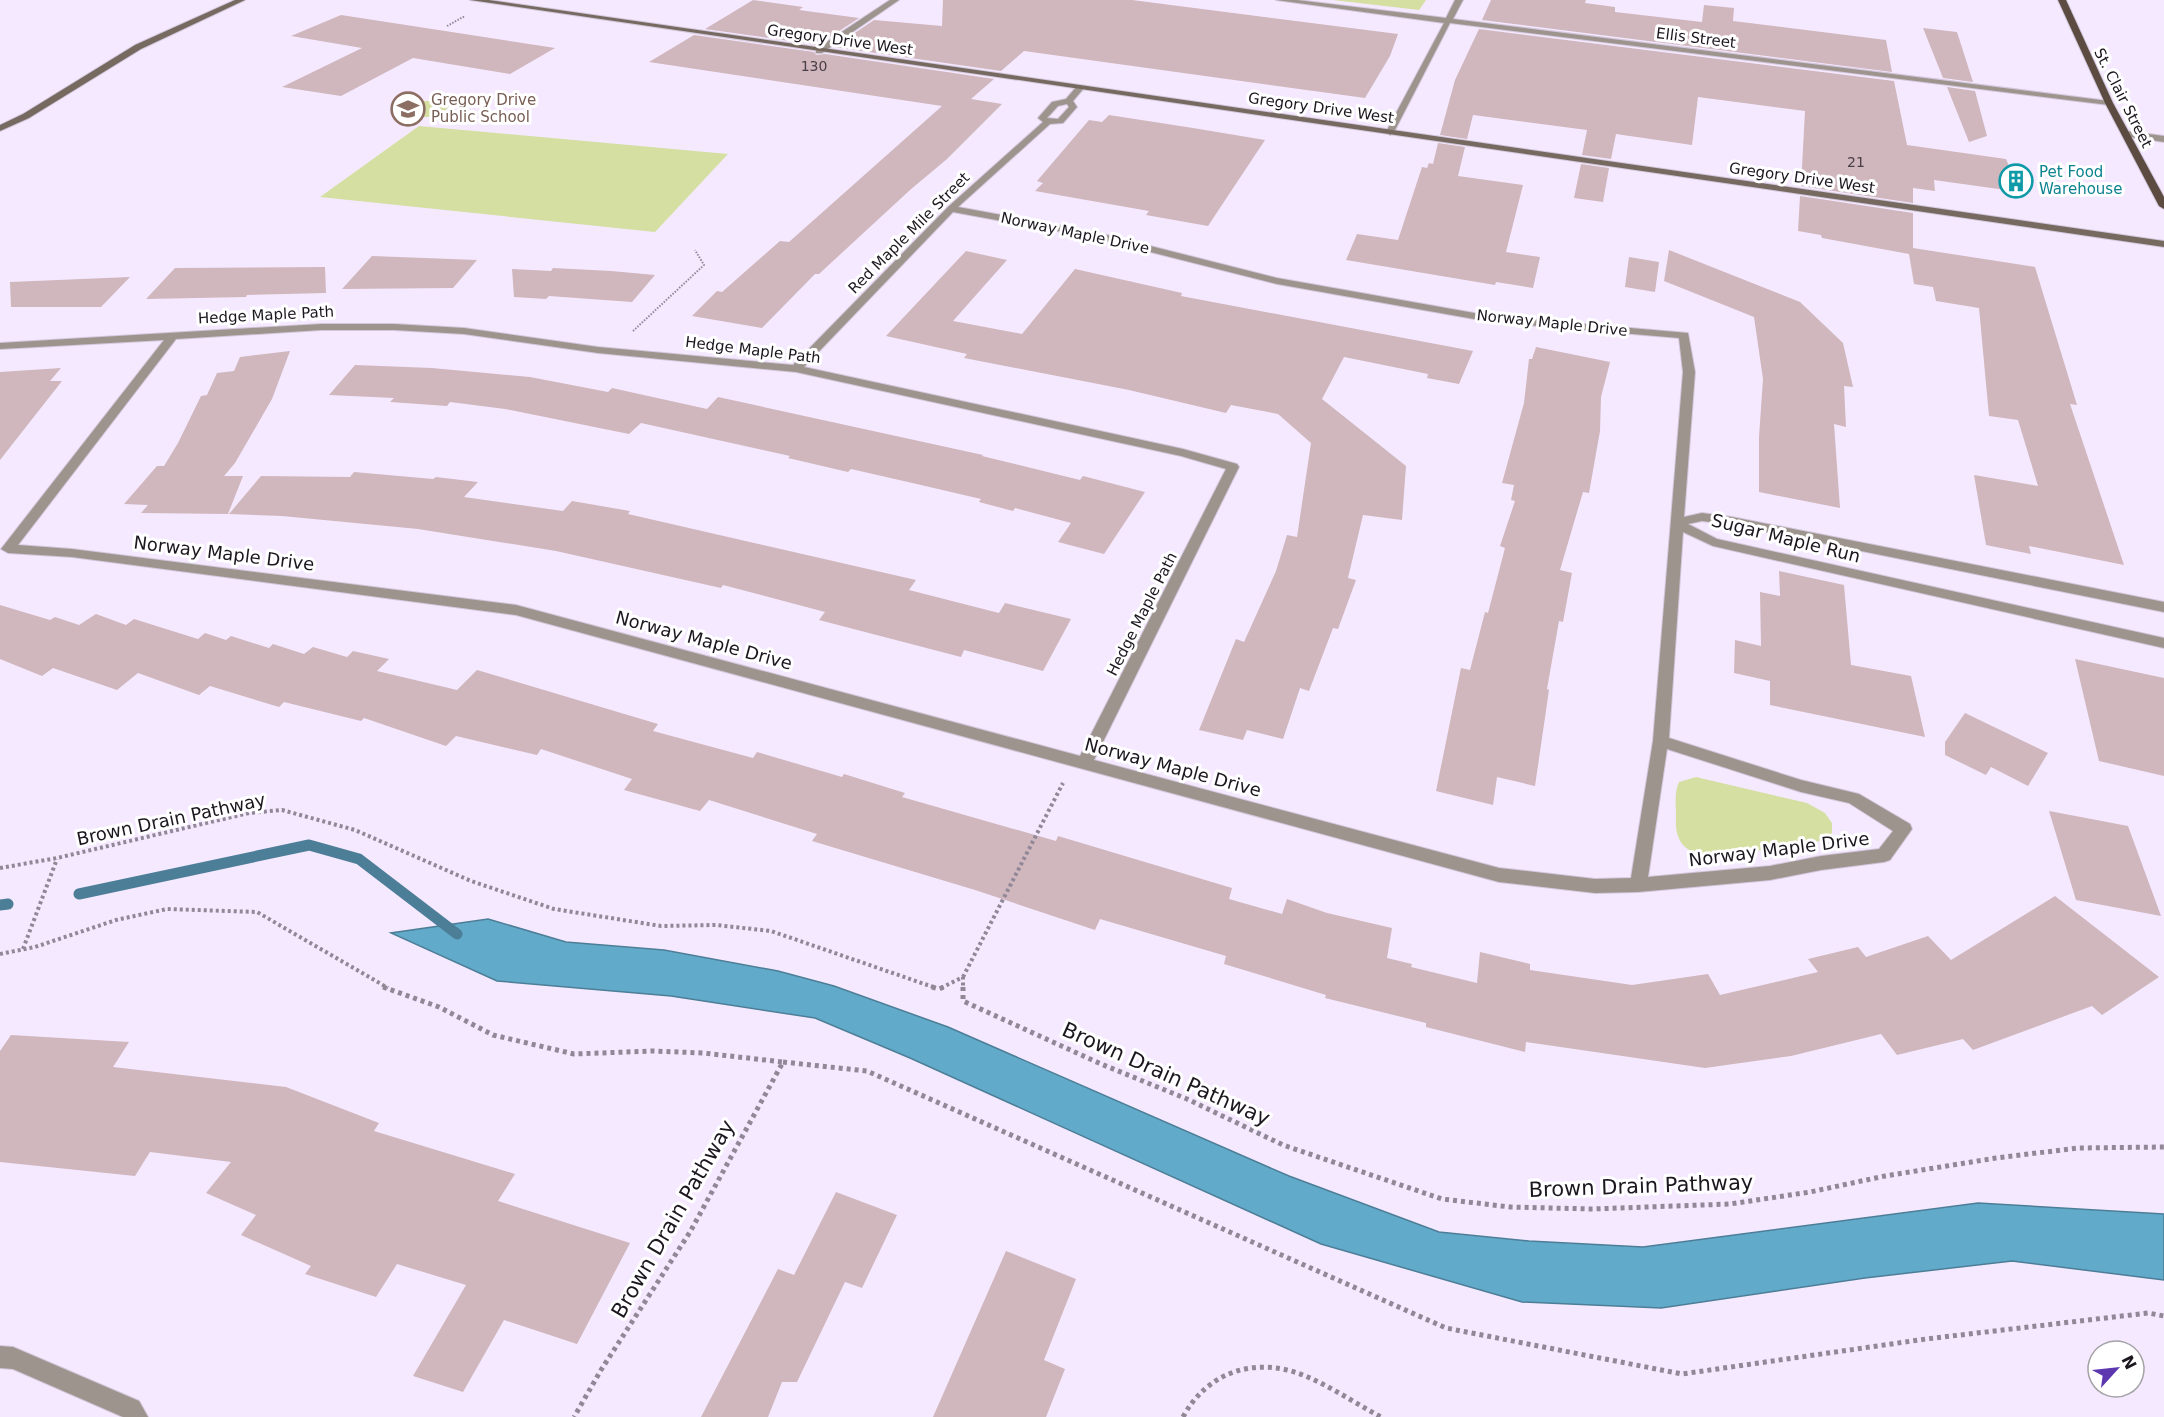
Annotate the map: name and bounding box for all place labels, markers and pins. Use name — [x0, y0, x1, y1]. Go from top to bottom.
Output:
school or university icon: Gregory Drive Public School — [390, 91, 426, 127]
place label: Gregory Drive Public School — [431, 91, 536, 126]
building icon: Pet Food Warehouse — [1998, 163, 2034, 199]
place label: Pet Food Warehouse — [2039, 163, 2122, 198]

